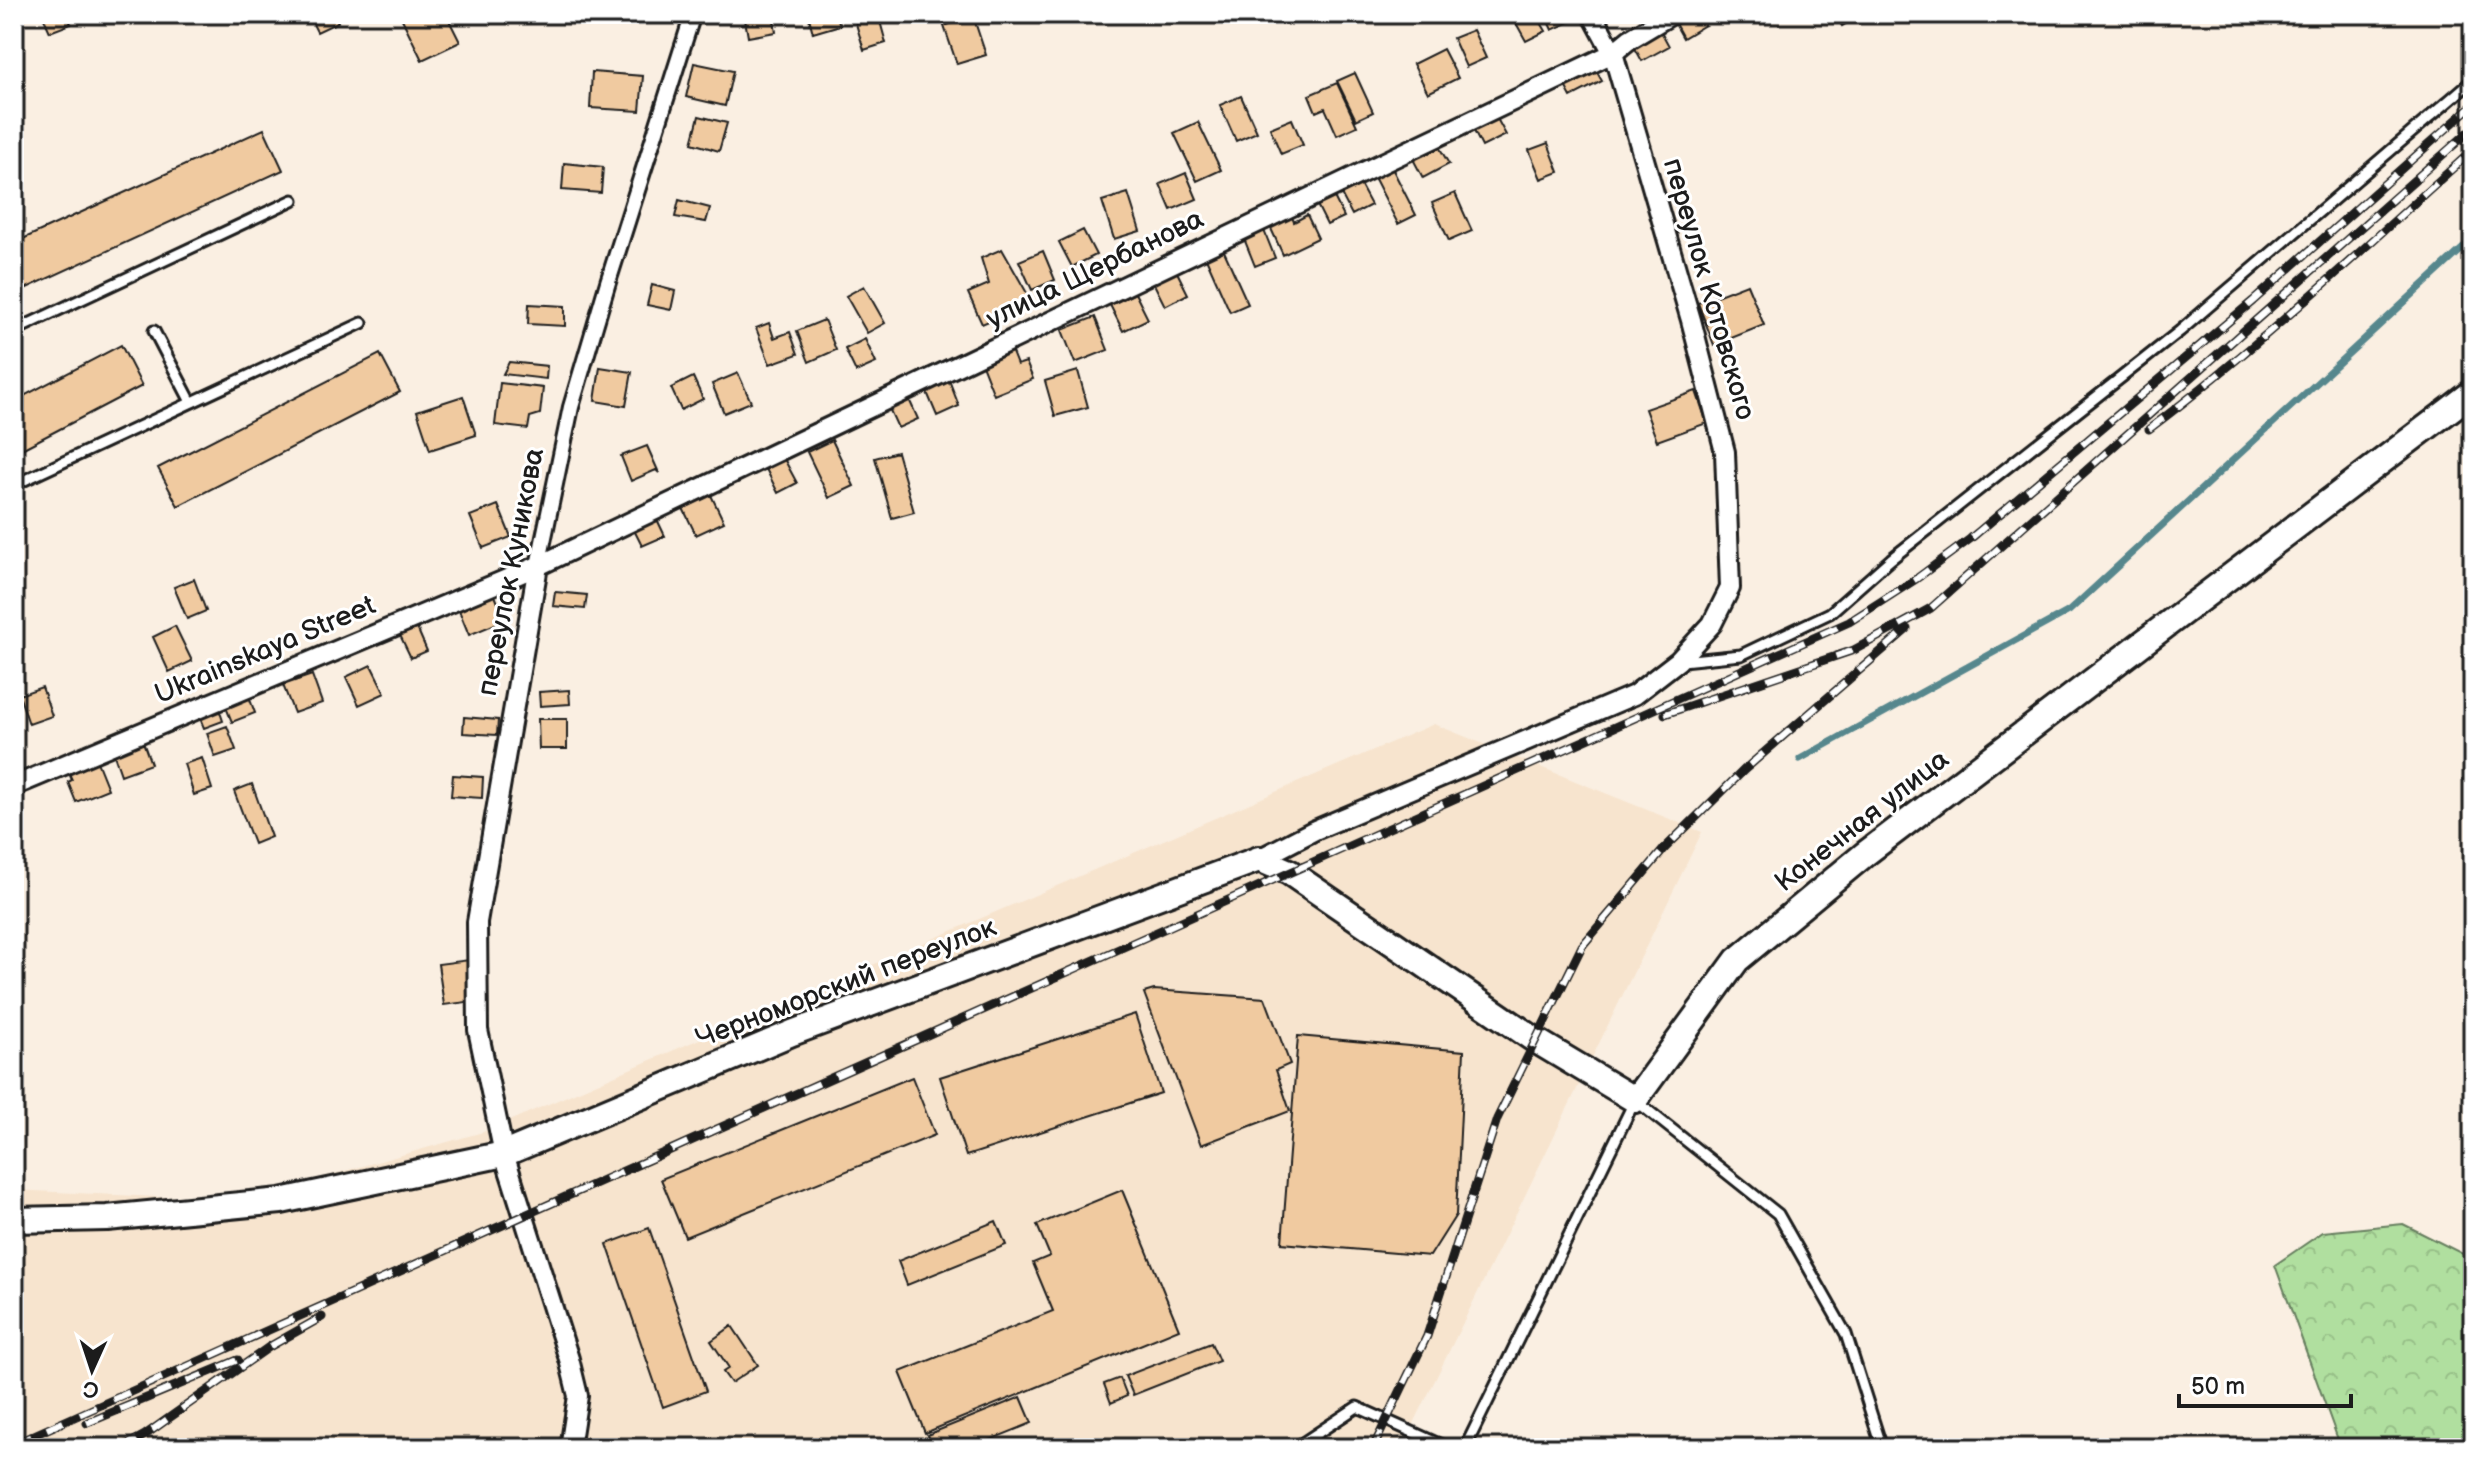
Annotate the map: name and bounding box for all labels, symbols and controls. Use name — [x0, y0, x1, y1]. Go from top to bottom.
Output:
street label: переулок Котовского — [1656, 154, 1762, 424]
street label: улица Щербанова — [981, 202, 1209, 336]
street label: переулок Куникова — [471, 445, 551, 699]
street label: Ukrainskaya Street — [150, 588, 381, 711]
street label: Конечная улица — [1768, 743, 1956, 899]
street label: Черноморский переулок — [691, 910, 1001, 1056]
north arrow — [52, 1330, 132, 1410]
scale bar — [2179, 1358, 2351, 1408]
text: 50 m — [2191, 1372, 2245, 1401]
text: С — [83, 1375, 99, 1402]

